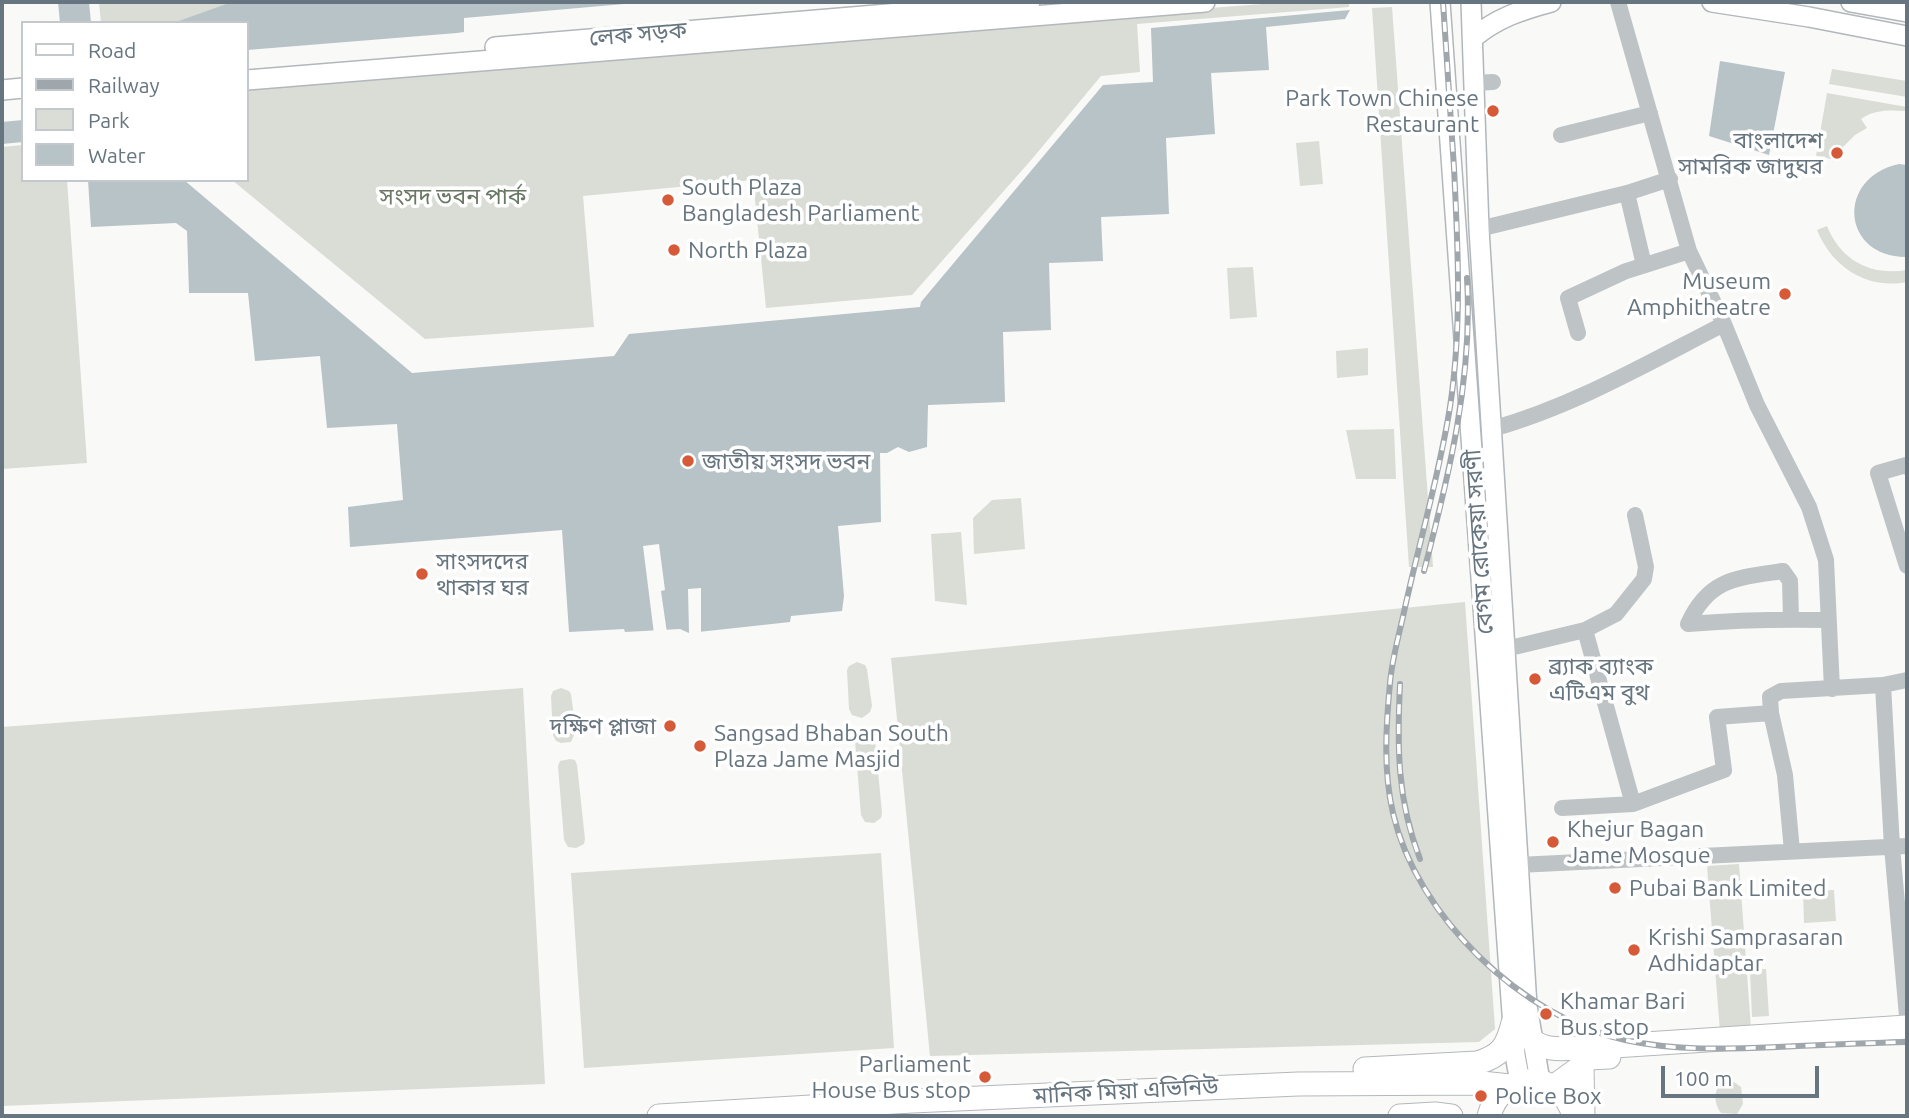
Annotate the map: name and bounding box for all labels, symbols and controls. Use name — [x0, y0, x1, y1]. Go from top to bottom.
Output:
street label: লেক সড়ক — [588, 16, 688, 52]
legend — [21, 21, 248, 182]
text: Road — [88, 38, 136, 62]
text: Railway — [88, 73, 160, 97]
place label: Park Town Chinese Restaurant — [1285, 84, 1479, 138]
marker: Park Town Chinese Restaurant — [1485, 103, 1501, 119]
text: Park — [88, 108, 130, 132]
place label: বাংলাদেশ সামরিক জাদুঘর — [1678, 126, 1823, 180]
text: Water — [88, 143, 146, 167]
marker: বাংলাদেশ সামরিক জাদুঘর — [1829, 145, 1845, 161]
place label: South Plaza Bangladesh Parliament — [682, 173, 919, 227]
park label: সংসদ ভবন পার্ক — [380, 182, 526, 210]
marker: South Plaza Bangladesh Parliament — [660, 192, 676, 208]
place label: North Plaza — [688, 236, 808, 264]
marker: North Plaza — [666, 242, 682, 258]
place label: Museum Amphitheatre — [1627, 267, 1771, 321]
marker: Museum Amphitheatre — [1777, 286, 1793, 302]
place label: জাতীয় সংসদ ভবন — [702, 447, 870, 475]
street label: বেগম রোকেয়া সরণী — [1459, 449, 1499, 635]
marker: জাতীয় সংসদ ভবন — [680, 453, 696, 469]
place label: সাংসদদের থাকার ঘর — [436, 547, 529, 601]
marker: সাংসদদের থাকার ঘর — [414, 566, 430, 582]
place label: ব্র্যাক ব্যাংক এটিএম বুথ — [1549, 652, 1653, 706]
marker: ব্র্যাক ব্যাংক এটিএম বুথ — [1527, 671, 1543, 687]
place label: দক্ষিণ প্লাজা — [550, 712, 656, 740]
marker: দক্ষিণ প্লাজা — [662, 718, 678, 734]
place label: Sangsad Bhaban South Plaza Jame Masjid — [714, 719, 949, 773]
marker: Sangsad Bhaban South Plaza Jame Masjid — [692, 738, 708, 754]
place label: Khejur Bagan Jame Mosque — [1567, 815, 1711, 869]
marker: Khejur Bagan Jame Mosque — [1545, 834, 1561, 850]
place label: Pubai Bank Limited — [1629, 874, 1826, 902]
marker: Pubai Bank Limited — [1607, 880, 1623, 896]
place label: Krishi Samprasaran Adhidaptar — [1648, 923, 1843, 977]
marker: Krishi Samprasaran Adhidaptar — [1626, 942, 1642, 958]
place label: Khamar Bari Bus stop — [1560, 987, 1685, 1041]
marker: Khamar Bari Bus stop — [1538, 1006, 1554, 1022]
place label: Parliament House Bus stop — [812, 1050, 971, 1104]
scale bar — [1664, 1052, 1822, 1096]
text: 100 m — [1674, 1066, 1732, 1090]
marker: Parliament House Bus stop — [977, 1069, 993, 1085]
street label: মানিক মিয়া এভিনিউ — [1033, 1072, 1219, 1110]
place label: Police Box — [1495, 1082, 1602, 1110]
marker: Police Box — [1473, 1088, 1489, 1104]

